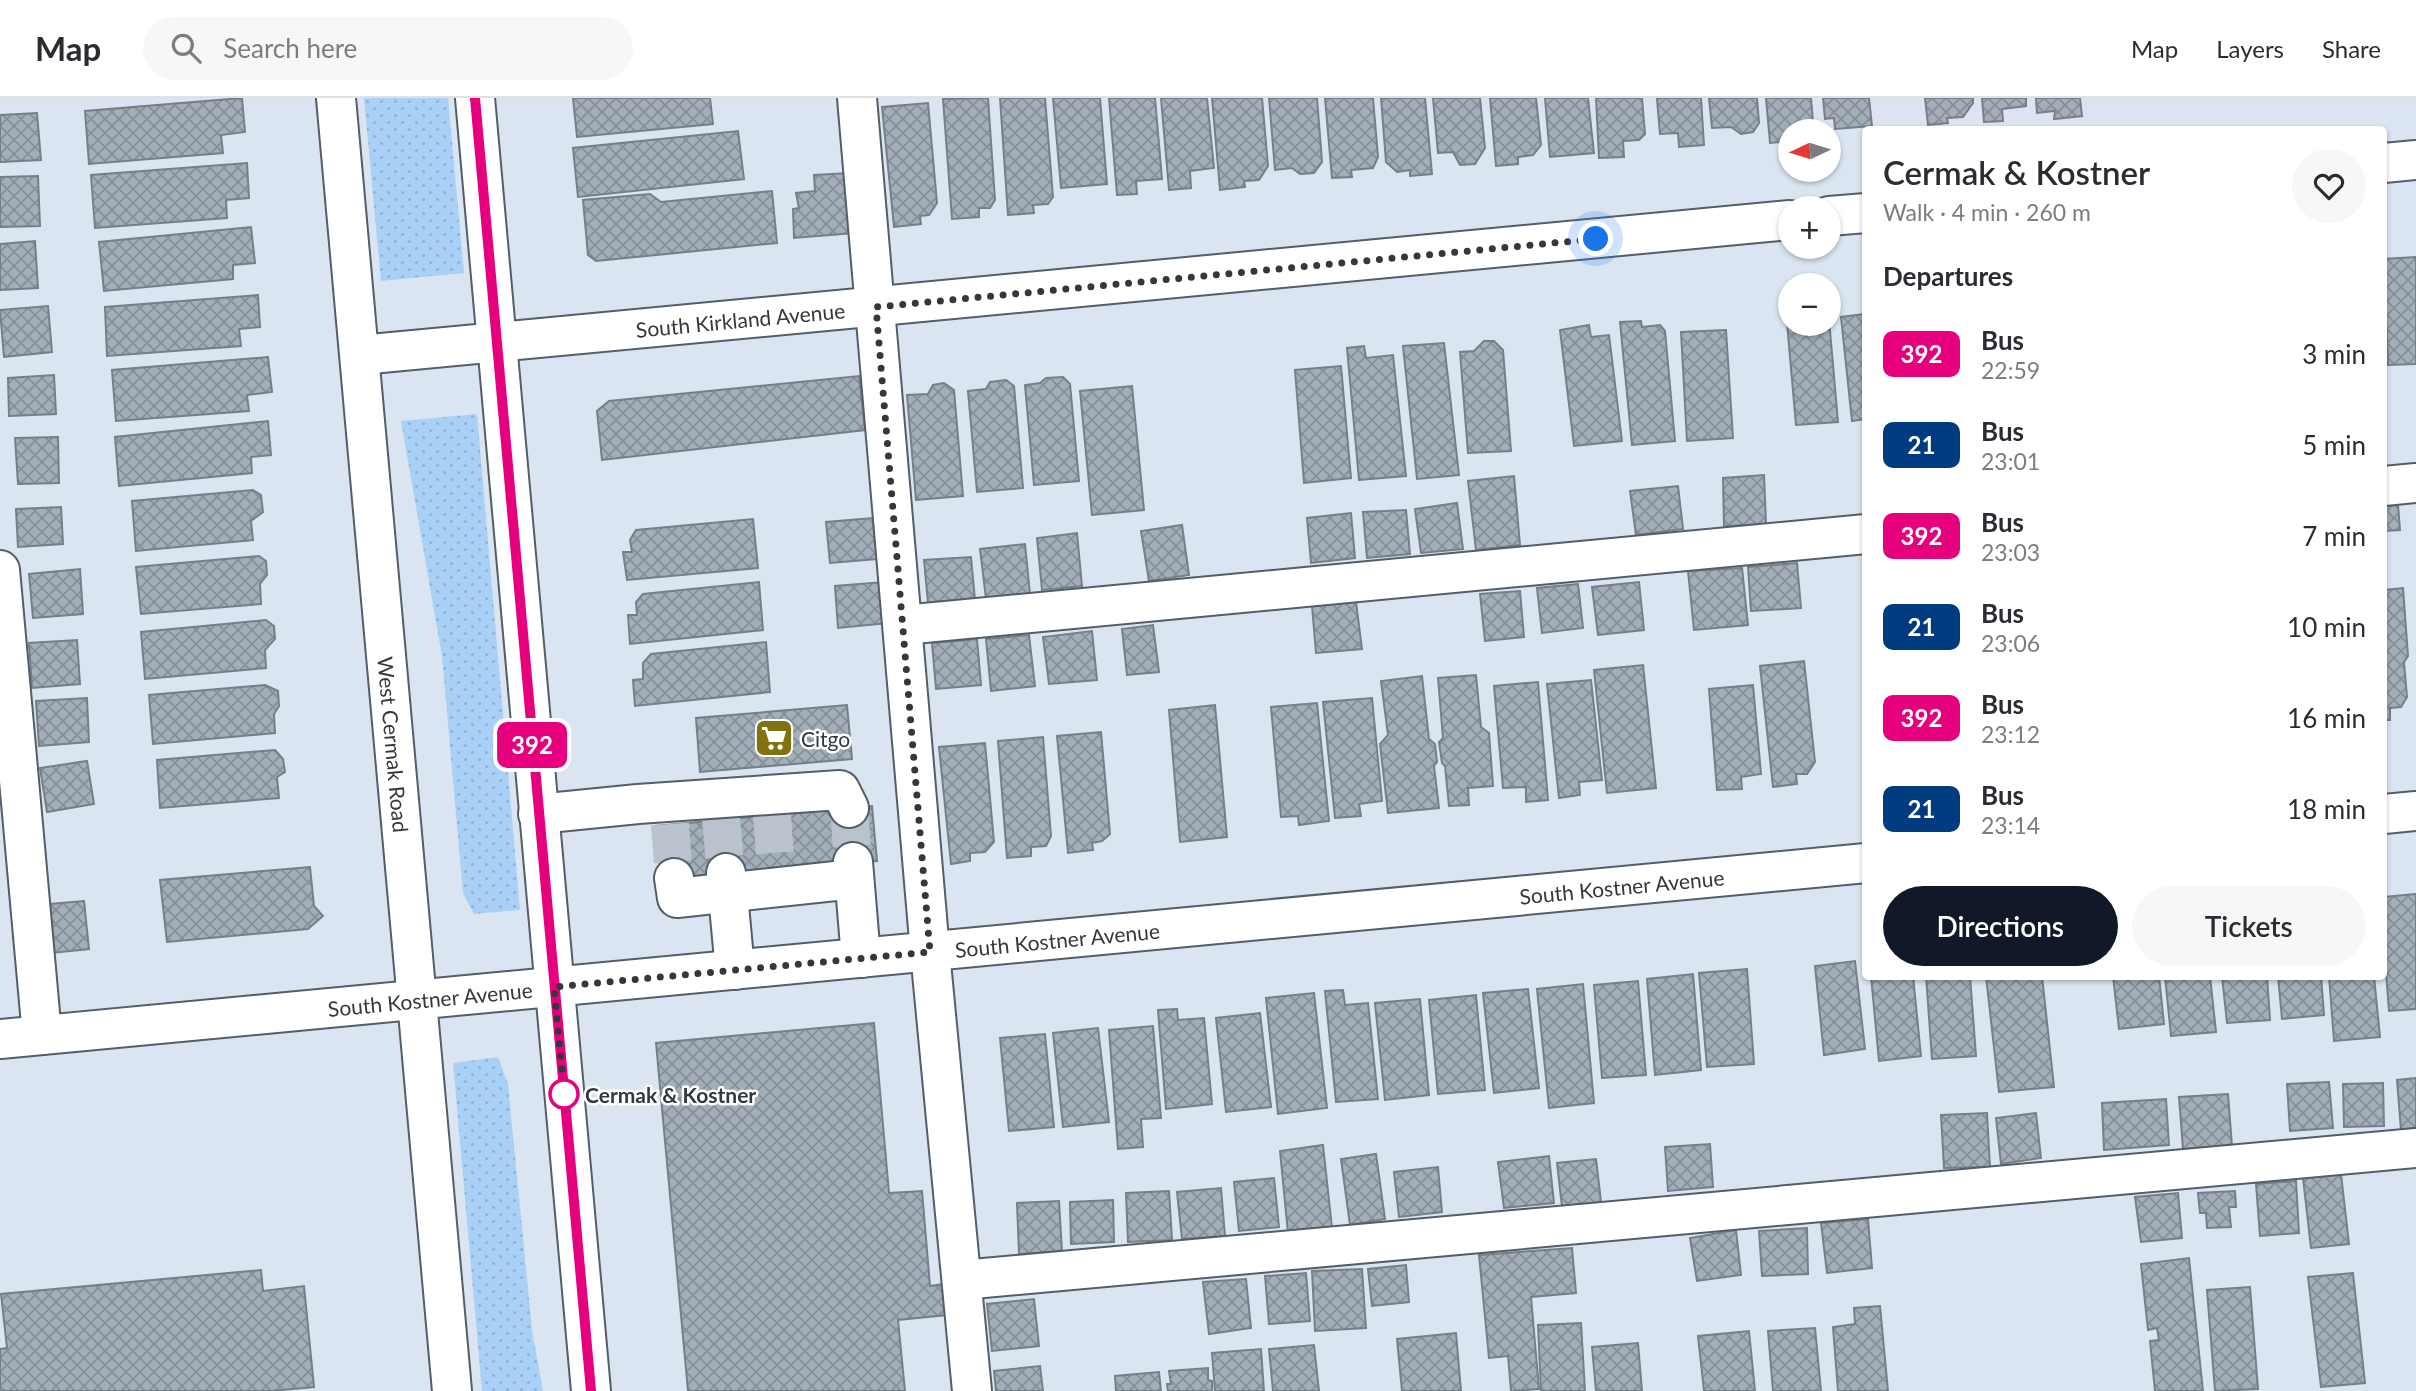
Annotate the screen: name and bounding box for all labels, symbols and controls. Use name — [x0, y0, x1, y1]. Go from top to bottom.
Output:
search box — [143, 17, 633, 80]
text: Map — [35, 28, 101, 68]
icon: search — [167, 29, 205, 67]
text: Search here — [223, 32, 357, 64]
text: Map — [2131, 34, 2178, 63]
text: Layers — [2216, 34, 2284, 63]
text: Share — [2322, 34, 2381, 63]
north arrow — [1778, 119, 1841, 182]
map controls — [1778, 119, 1841, 336]
button: heart — [2292, 149, 2366, 223]
text: Cermak & Kostner — [1883, 152, 2150, 192]
button: + — [1778, 196, 1841, 259]
text: Walk · 4 min · 260 m — [1883, 198, 2091, 226]
your location — [1578, 221, 1613, 256]
text: Departures — [1883, 260, 2013, 292]
button: − — [1778, 273, 1841, 336]
street label: South Kirkland Avenue — [635, 297, 846, 341]
text: Bus — [1981, 324, 2024, 356]
text: 3 min — [2302, 338, 2366, 370]
text: 392 — [1901, 339, 1942, 368]
text: 22:59 — [1981, 356, 2040, 384]
text: Bus — [1981, 415, 2024, 447]
text: 5 min — [2302, 429, 2366, 461]
text: 21 — [1908, 430, 1935, 459]
text: 23:01 — [1981, 447, 2040, 475]
text: Bus — [1981, 506, 2024, 538]
text: 7 min — [2302, 520, 2366, 552]
text: 392 — [1901, 521, 1942, 550]
text: 23:03 — [1981, 538, 2040, 566]
text: Bus — [1981, 597, 2024, 629]
text: 10 min — [2287, 611, 2366, 643]
text: 21 — [1908, 612, 1935, 641]
text: 23:06 — [1981, 629, 2040, 657]
street label: West Cermak Road — [374, 655, 414, 833]
text: Bus — [1981, 688, 2024, 720]
text: 16 min — [2287, 702, 2366, 734]
text: 392 — [1901, 703, 1942, 732]
supermarket icon: Citgo — [753, 717, 795, 759]
text: 23:12 — [1981, 720, 2040, 748]
line badge: 392 — [492, 722, 572, 768]
place label: Citgo — [801, 726, 850, 751]
text: 392 — [511, 730, 553, 759]
text: Bus — [1981, 779, 2024, 811]
text: 18 min — [2287, 793, 2366, 825]
text: 21 — [1908, 794, 1935, 823]
text: 23:14 — [1981, 811, 2040, 839]
street label: South Kostner Avenue — [1518, 864, 1725, 908]
button: Directions — [1883, 886, 2118, 966]
button: Tickets — [2132, 886, 2366, 966]
street label: South Kostner Avenue — [954, 917, 1161, 961]
street label: South Kostner Avenue — [327, 976, 534, 1021]
marker: Cermak & Kostner — [549, 1079, 579, 1109]
place label: Cermak & Kostner — [585, 1082, 756, 1107]

